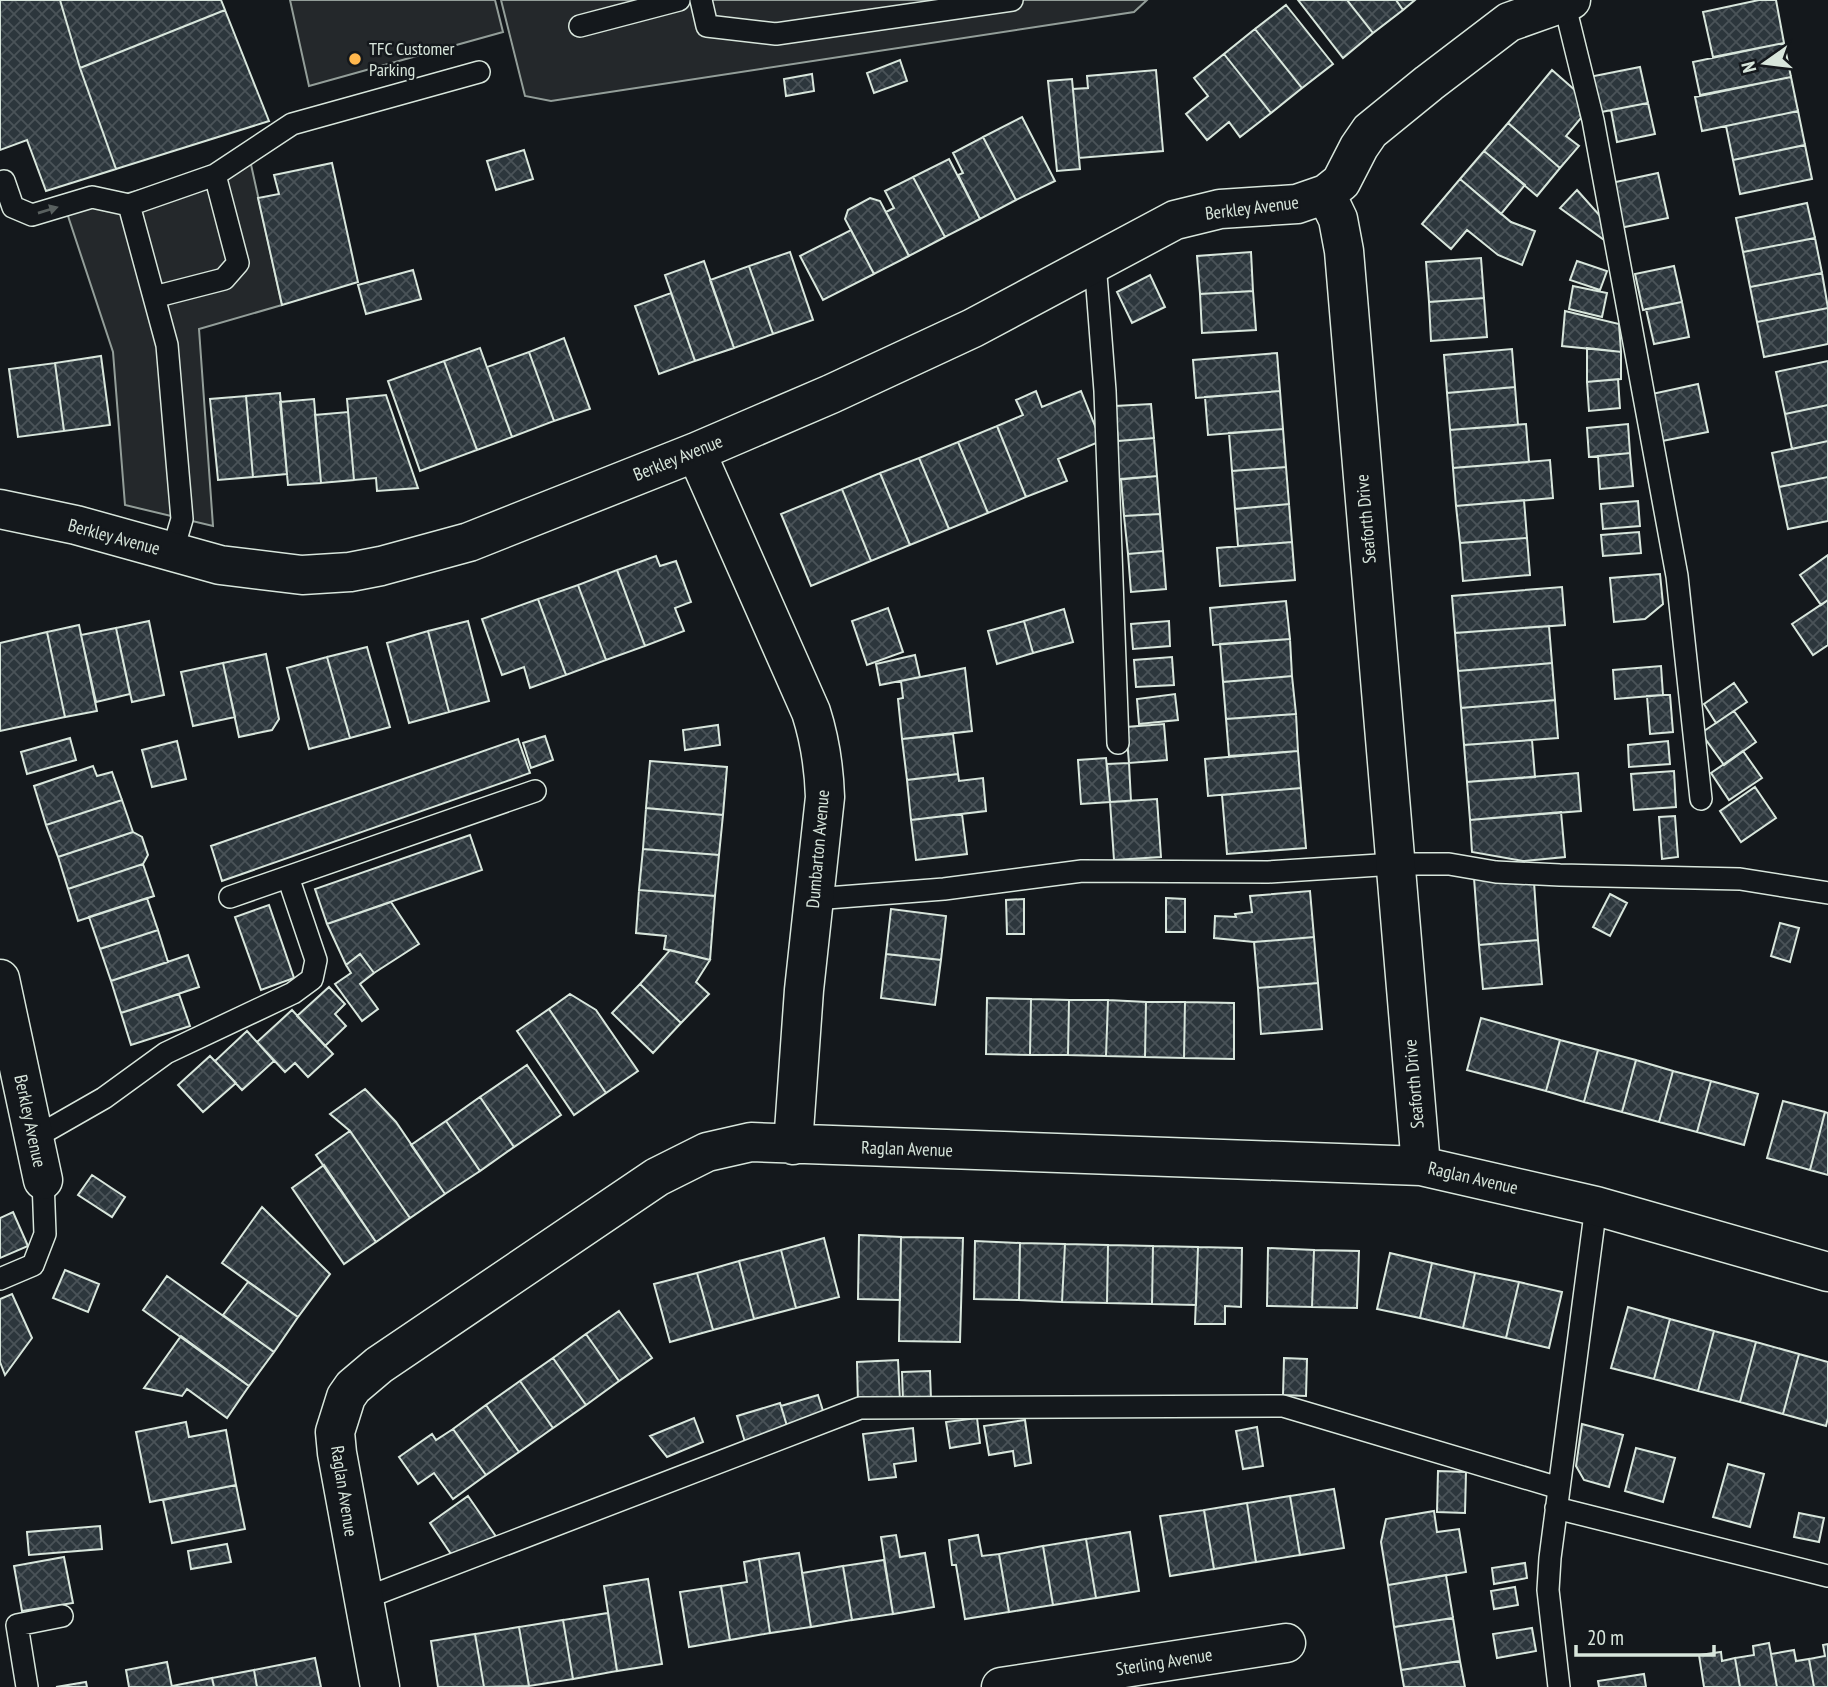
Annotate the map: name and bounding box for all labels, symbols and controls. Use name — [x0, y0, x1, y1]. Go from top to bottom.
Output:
north arrow — [1730, 28, 1800, 98]
place label: TFC Customer Parking — [369, 37, 455, 81]
marker: TFC Customer Parking — [347, 51, 363, 67]
text: N — [1736, 59, 1761, 75]
street label: Berkley Avenue — [1204, 190, 1300, 225]
one-way arrow — [38, 205, 59, 215]
street label: Berkley Avenue — [630, 429, 726, 486]
street label: Seaforth Drive — [1350, 474, 1381, 565]
street label: Berkley Avenue — [66, 513, 163, 560]
street label: Dumbarton Avenue — [801, 789, 834, 909]
street label: Seaforth Drive — [1398, 1039, 1429, 1130]
street label: Berkley Avenue — [9, 1072, 52, 1169]
street label: Raglan Avenue — [861, 1135, 953, 1162]
street label: Raglan Avenue — [1426, 1156, 1520, 1199]
street label: Raglan Avenue — [326, 1444, 363, 1538]
scale bar — [1576, 1614, 1714, 1658]
text: 20 m — [1587, 1624, 1624, 1651]
street label: Sterling Avenue — [1114, 1643, 1214, 1680]

